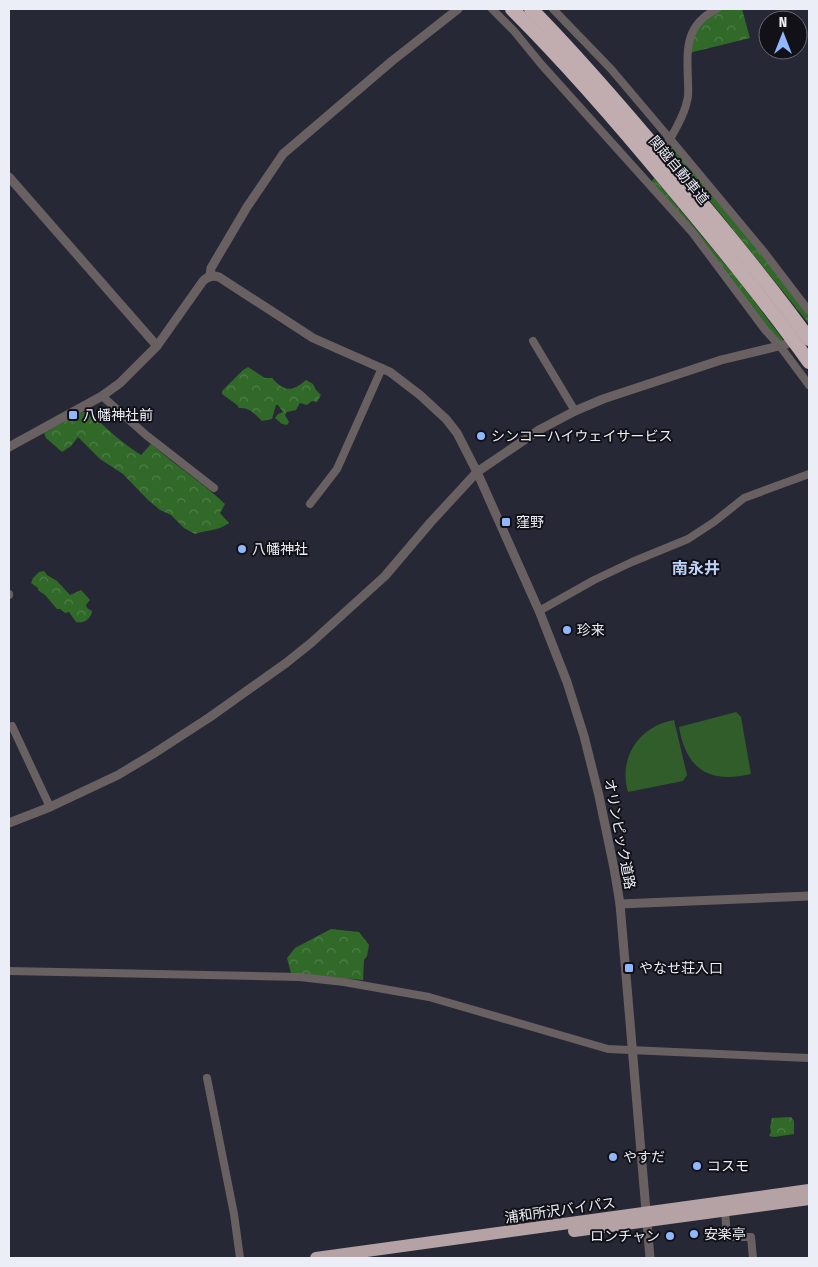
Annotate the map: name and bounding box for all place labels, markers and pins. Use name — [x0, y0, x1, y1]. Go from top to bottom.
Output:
place label: 八幡神社前 — [83, 407, 153, 424]
marker: 八幡神社前 — [67, 409, 79, 421]
place label: シンコーハイウェイサービス — [491, 428, 672, 445]
marker: シンコーハイウェイサービス — [475, 430, 487, 442]
place label: 窪野 — [516, 514, 544, 531]
marker: 窪野 — [500, 516, 512, 528]
place label: 八幡神社 — [252, 541, 308, 558]
marker: 八幡神社 — [236, 543, 248, 555]
place label: 珍来 — [577, 622, 605, 639]
marker: 珍来 — [561, 624, 573, 636]
place label: やなせ荘入口 — [639, 960, 723, 977]
marker: やなせ荘入口 — [623, 962, 635, 974]
place label: やすだ — [623, 1149, 665, 1166]
marker: やすだ — [607, 1151, 619, 1163]
place label: コスモ — [707, 1158, 749, 1175]
marker: コスモ — [691, 1160, 703, 1172]
place label: 安楽亭 — [704, 1226, 746, 1243]
place label: ロンチャン — [590, 1228, 660, 1245]
marker: 安楽亭 — [688, 1228, 700, 1240]
marker: ロンチャン — [664, 1230, 676, 1242]

